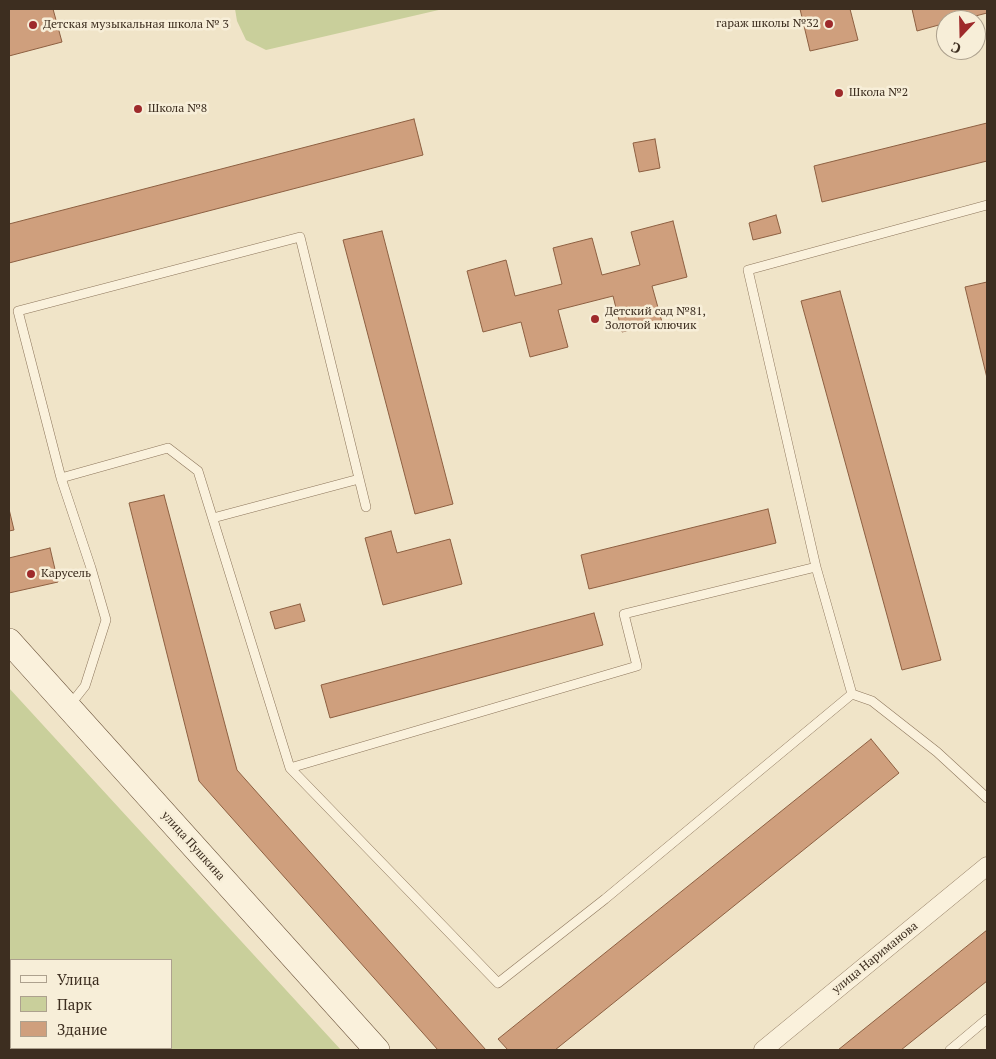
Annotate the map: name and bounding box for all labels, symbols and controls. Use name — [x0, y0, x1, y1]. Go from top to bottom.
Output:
north arrow — [936, 10, 986, 60]
place label: гараж школы №32 — [716, 17, 819, 31]
place label: Детская музыкальная школа № 3 — [43, 18, 229, 32]
marker: гараж школы №32 — [823, 18, 835, 30]
marker: Детская музыкальная школа № 3 — [27, 19, 39, 31]
text: С — [948, 38, 963, 59]
place label: Школа №2 — [849, 86, 908, 100]
marker: Школа №2 — [833, 87, 845, 99]
place label: Школа №8 — [148, 102, 207, 116]
marker: Школа №8 — [132, 103, 144, 115]
place label: Детский сад №81, Золотой ключик — [605, 305, 706, 333]
marker: Детский сад №81, Золотой ключик — [589, 313, 601, 325]
place label: Карусель — [41, 567, 91, 581]
marker: Карусель — [25, 568, 37, 580]
street label: улица Пушкина — [158, 809, 228, 883]
street label: улица Нариманова — [829, 919, 921, 997]
legend — [10, 959, 172, 1049]
text: Улица — [57, 969, 100, 989]
text: Парк — [57, 994, 92, 1014]
text: Здание — [57, 1019, 107, 1039]

